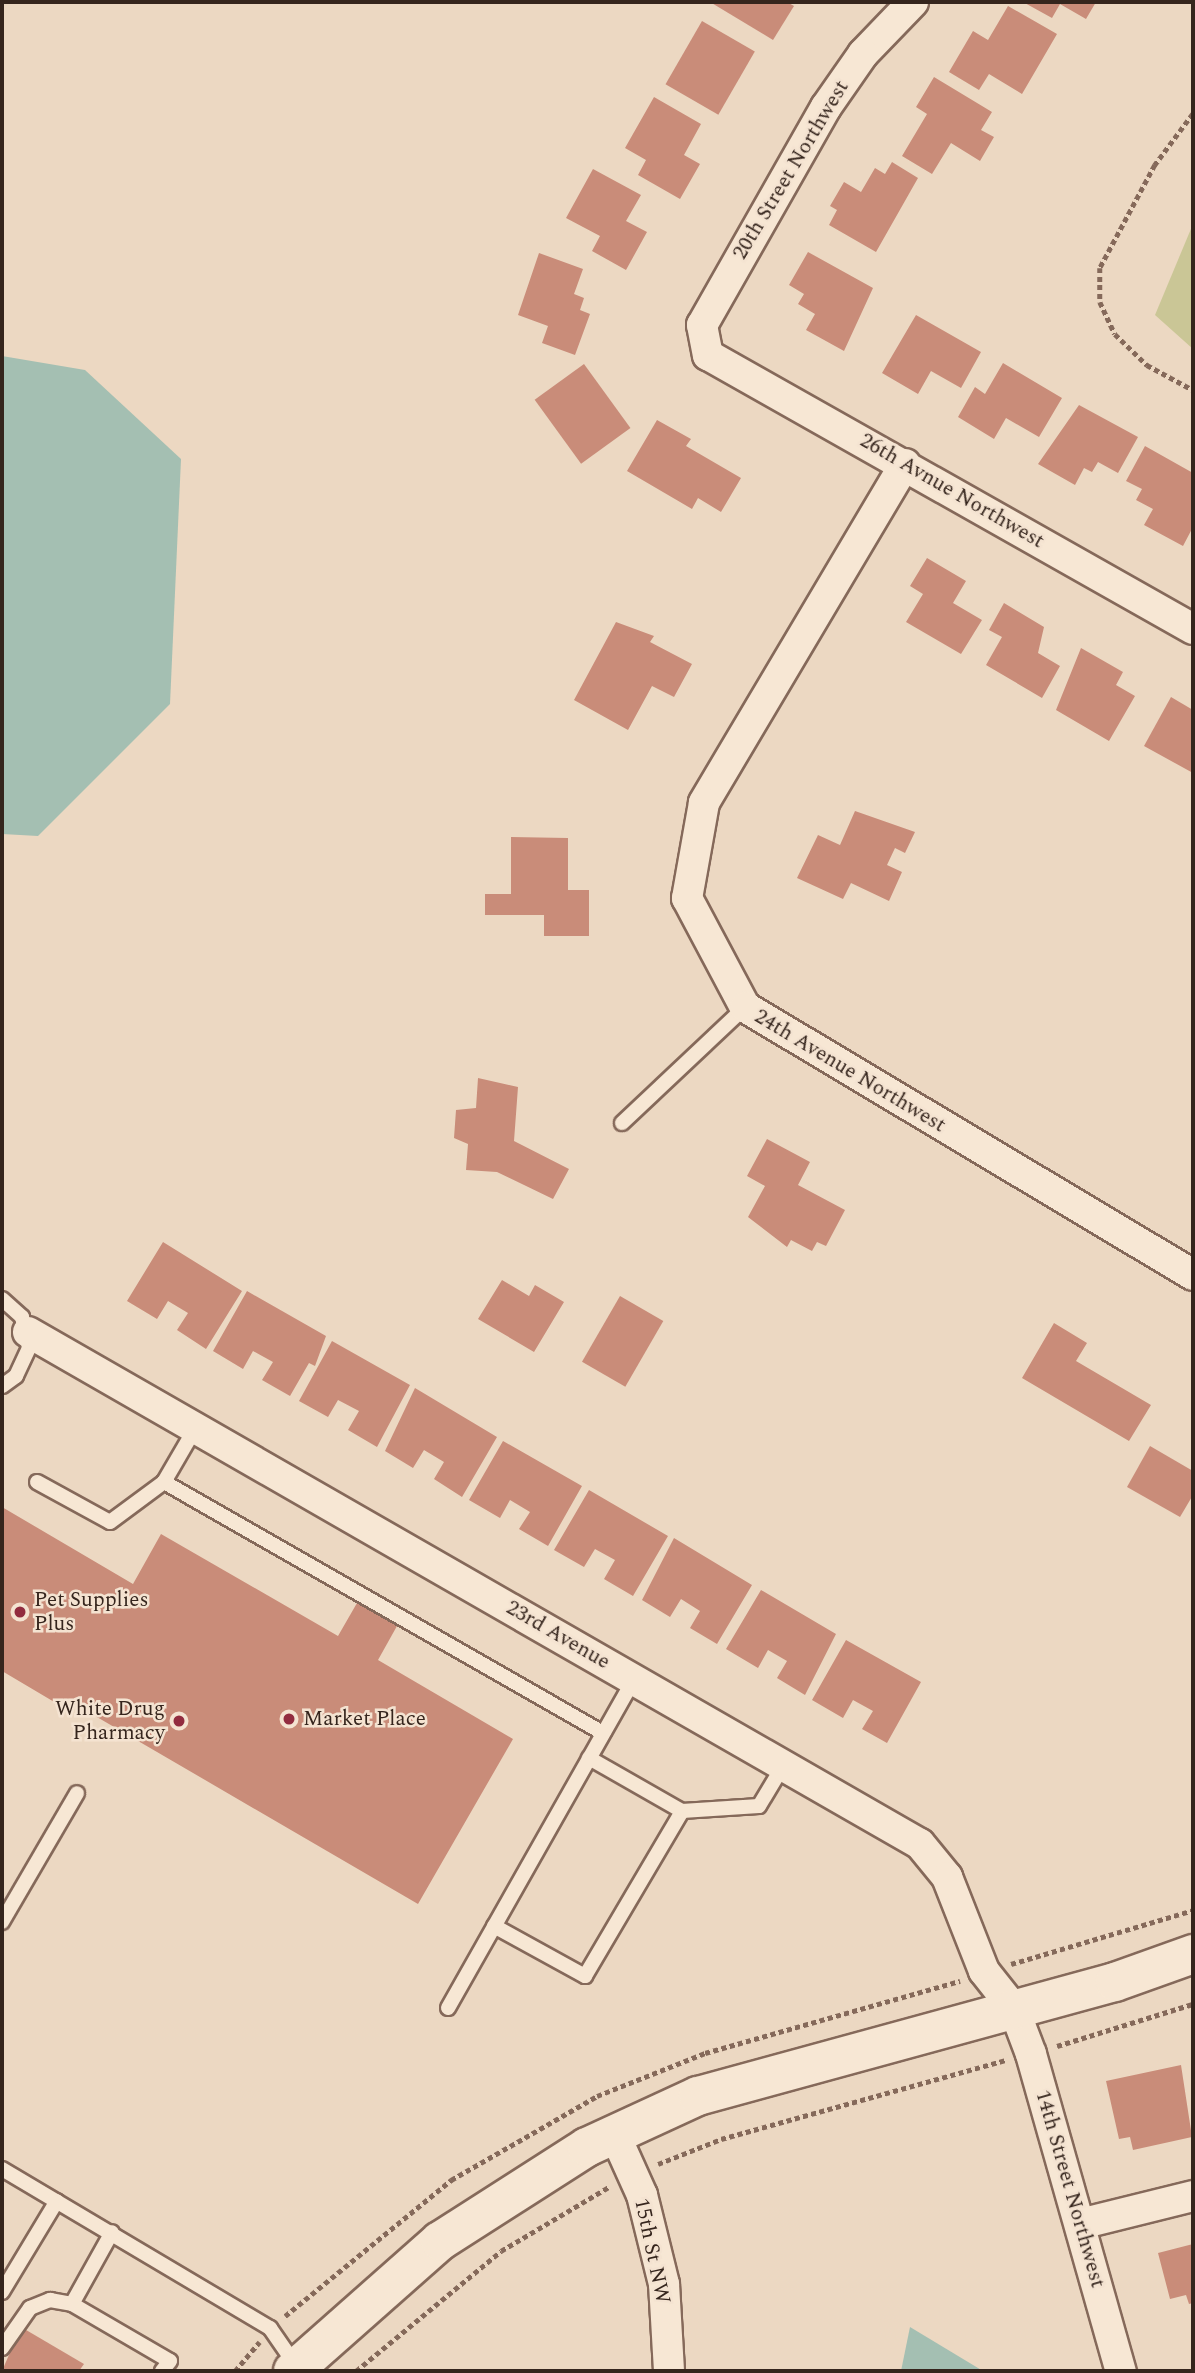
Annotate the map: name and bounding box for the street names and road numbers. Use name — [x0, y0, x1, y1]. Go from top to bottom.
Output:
street label: 20th Street Northwest — [728, 76, 854, 264]
street label: 26th Avnue Northwest — [855, 428, 1049, 554]
street label: 24th Avenue Northwest — [750, 1004, 950, 1138]
street label: 23rd Avenue — [502, 1595, 614, 1675]
street label: 14th Street Northwest — [1030, 2087, 1110, 2291]
street label: 15th St NW — [629, 2196, 675, 2306]

